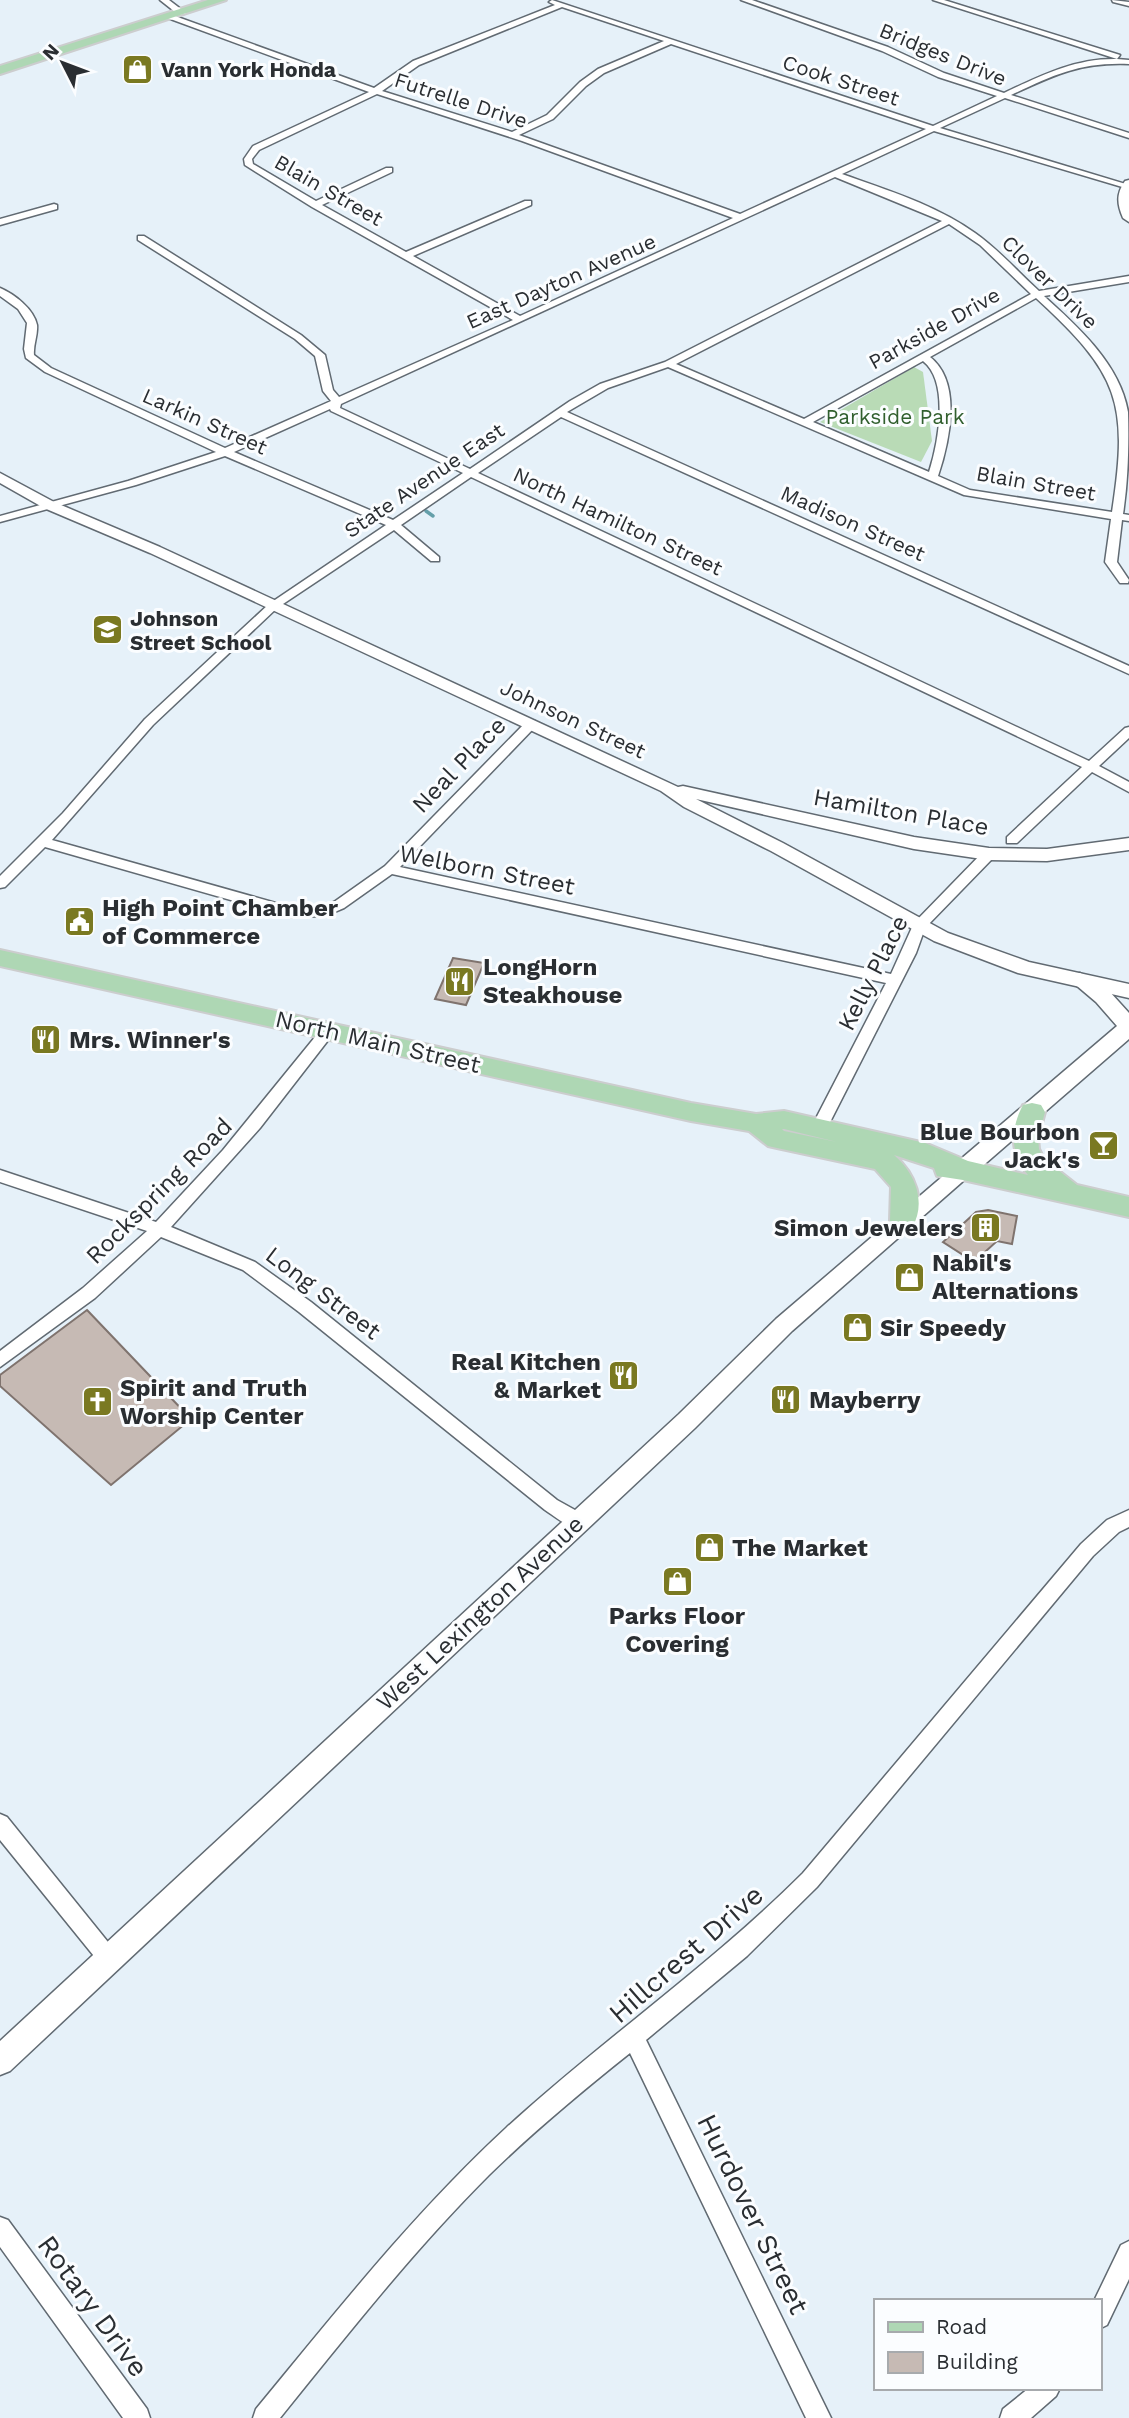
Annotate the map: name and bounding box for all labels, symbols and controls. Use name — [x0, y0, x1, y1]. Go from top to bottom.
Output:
street label: Bridges Drive — [876, 17, 1010, 91]
north arrow — [28, 28, 98, 98]
text: N — [37, 39, 64, 65]
street label: Cook Street — [779, 49, 903, 111]
shop icon: Vann York Honda — [121, 52, 155, 86]
place label: Vann York Honda — [161, 57, 337, 82]
street label: Futrelle Drive — [391, 67, 531, 133]
street label: Blain Street — [270, 149, 388, 231]
street label: East Dayton Avenue — [462, 228, 660, 334]
street label: Clover Drive — [997, 230, 1103, 334]
street label: Parkside Drive — [864, 282, 1004, 374]
street label: Larkin Street — [139, 382, 271, 460]
park label: Parkside Park — [825, 404, 965, 429]
street label: State Avenue East — [339, 417, 509, 543]
street label: Blain Street — [974, 460, 1098, 506]
street label: North Hamilton Street — [509, 461, 727, 581]
street label: Madison Street — [777, 480, 929, 566]
place label: Johnson Street School — [130, 606, 272, 655]
school or university icon: Johnson Street School — [90, 613, 124, 647]
street label: Johnson Street — [496, 674, 650, 764]
street label: Neal Place — [406, 711, 512, 819]
street label: Hamilton Place — [811, 783, 991, 841]
street label: Welborn Street — [397, 839, 577, 901]
place label: High Point Chamber of Commerce — [102, 894, 339, 950]
public building icon: High Point Chamber of Commerce — [62, 905, 96, 939]
street label: Kelly Place — [832, 911, 914, 1035]
place label: LongHorn Steakhouse — [483, 953, 623, 1009]
restaurant icon: LongHorn Steakhouse — [443, 964, 477, 998]
street label: North Main Street — [273, 1005, 483, 1079]
restaurant icon: Mrs. Winner's — [29, 1023, 63, 1057]
place label: Mrs. Winner's — [69, 1026, 231, 1054]
street label: Rockspring Road — [80, 1112, 238, 1270]
place label: Blue Bourbon Jack's — [920, 1118, 1080, 1174]
bar icon: Blue Bourbon Jack's — [1086, 1129, 1120, 1163]
building icon: Simon Jewelers — [969, 1211, 1003, 1245]
place label: Simon Jewelers — [774, 1214, 963, 1242]
street label: Long Street — [260, 1241, 386, 1345]
place label: Nabil's Alternations — [932, 1249, 1078, 1305]
shop icon: Nabil's Alternations — [892, 1260, 926, 1294]
shop icon: Sir Speedy — [840, 1311, 874, 1345]
place label: Sir Speedy — [880, 1314, 1007, 1342]
place label: Real Kitchen & Market — [451, 1348, 602, 1404]
restaurant icon: Real Kitchen & Market — [607, 1359, 641, 1393]
place label: Spirit and Truth Worship Center — [120, 1374, 307, 1430]
restaurant icon: Mayberry — [769, 1383, 803, 1417]
church icon: Spirit and Truth Worship Center — [80, 1385, 114, 1419]
place label: Mayberry — [809, 1386, 921, 1414]
street label: West Lexington Avenue — [371, 1510, 589, 1716]
shop icon: The Market — [692, 1531, 726, 1565]
place label: The Market — [732, 1534, 868, 1562]
shop icon: Parks Floor Covering — [660, 1565, 694, 1599]
place label: Parks Floor Covering — [609, 1602, 746, 1658]
street label: Hillcrest Drive — [602, 1878, 770, 2030]
street label: Hurdover Street — [690, 2109, 816, 2320]
street label: Rotary Drive — [31, 2229, 155, 2383]
legend — [874, 2299, 1101, 2390]
text: Road — [936, 2314, 987, 2339]
text: Building — [936, 2349, 1018, 2374]

